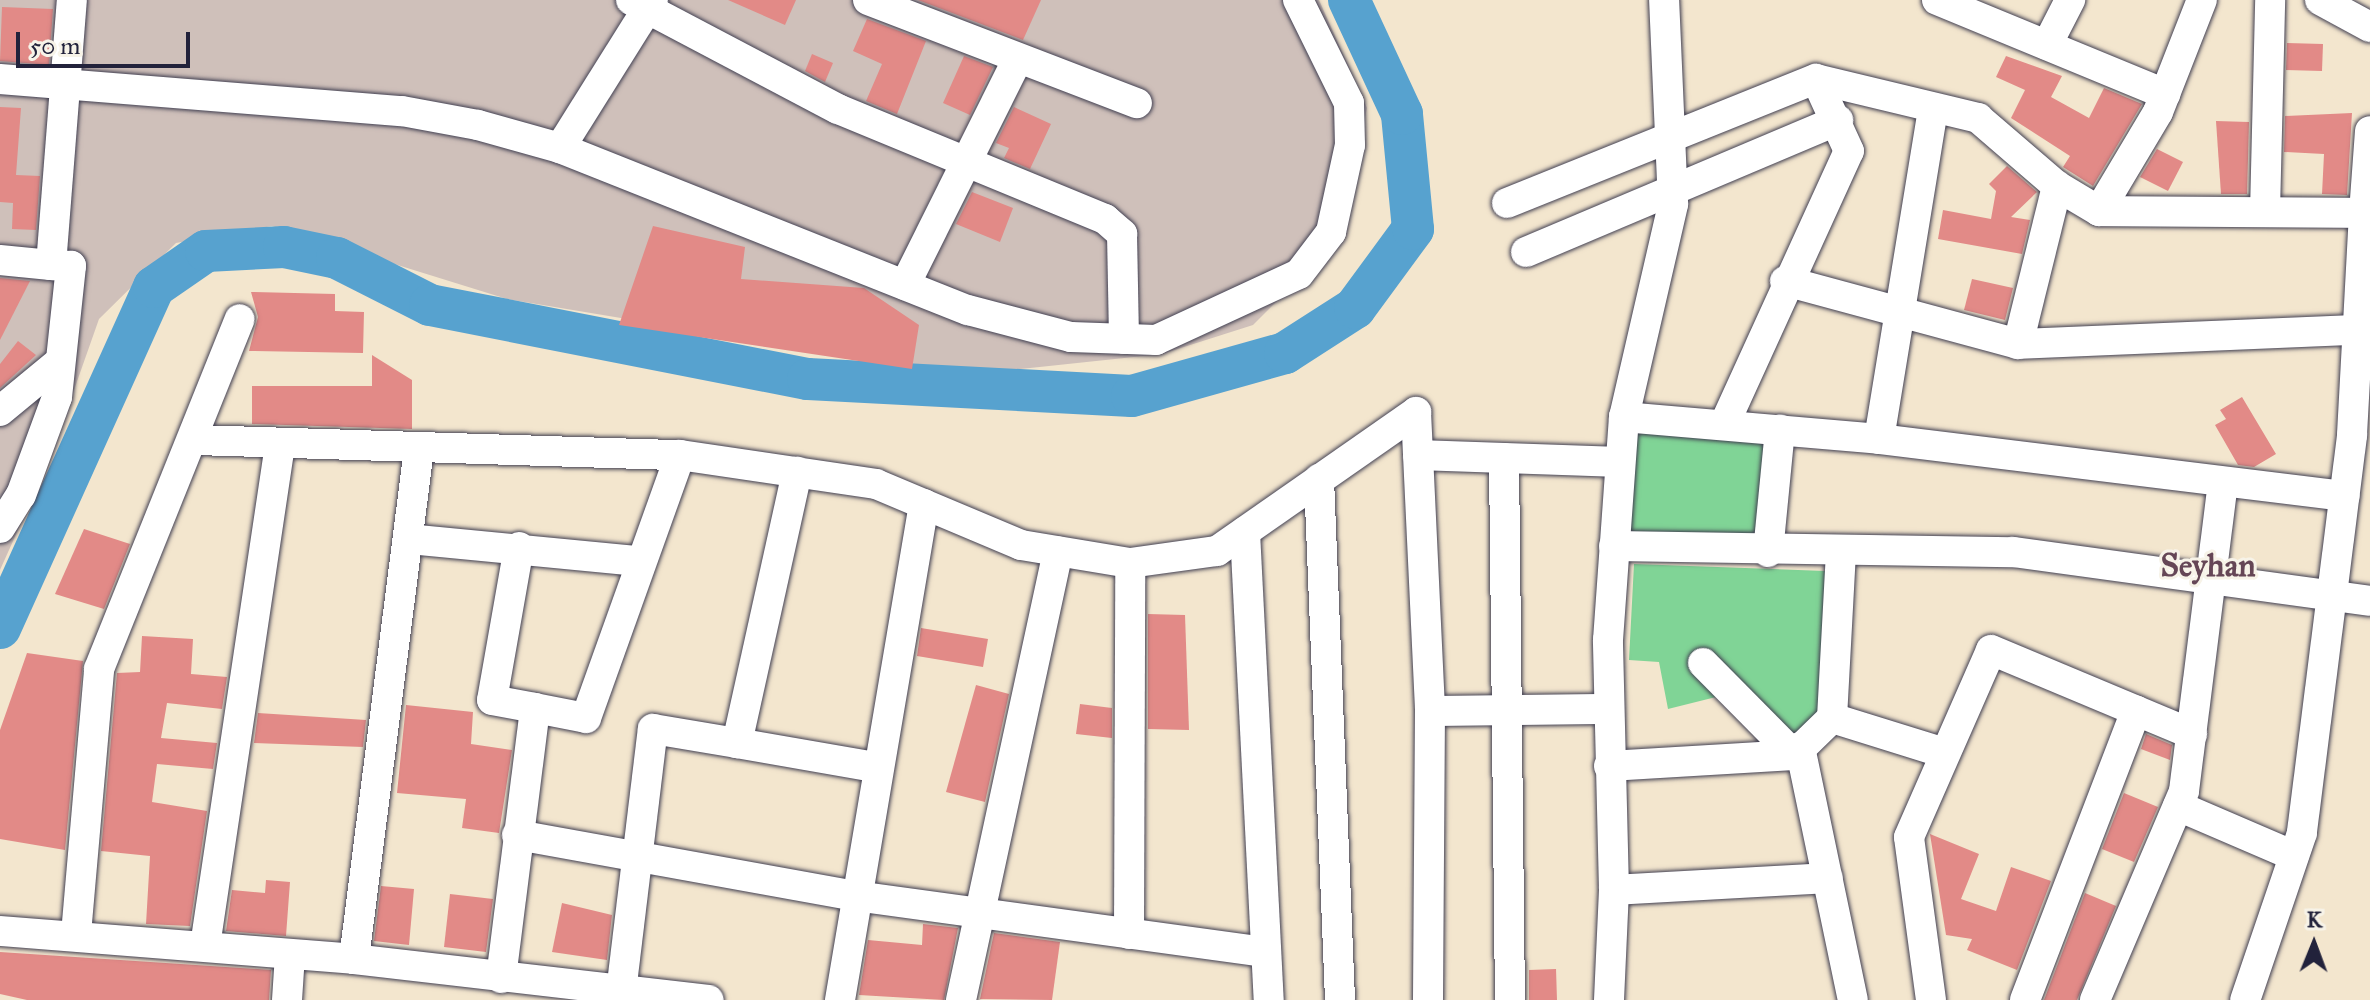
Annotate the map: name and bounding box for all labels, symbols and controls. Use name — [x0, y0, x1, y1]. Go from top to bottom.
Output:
scale bar — [20, 16, 194, 66]
text: 50 m — [30, 31, 80, 61]
district label: Seyhan — [2161, 547, 2255, 585]
north arrow — [2274, 904, 2354, 984]
text: K — [2306, 906, 2322, 933]

